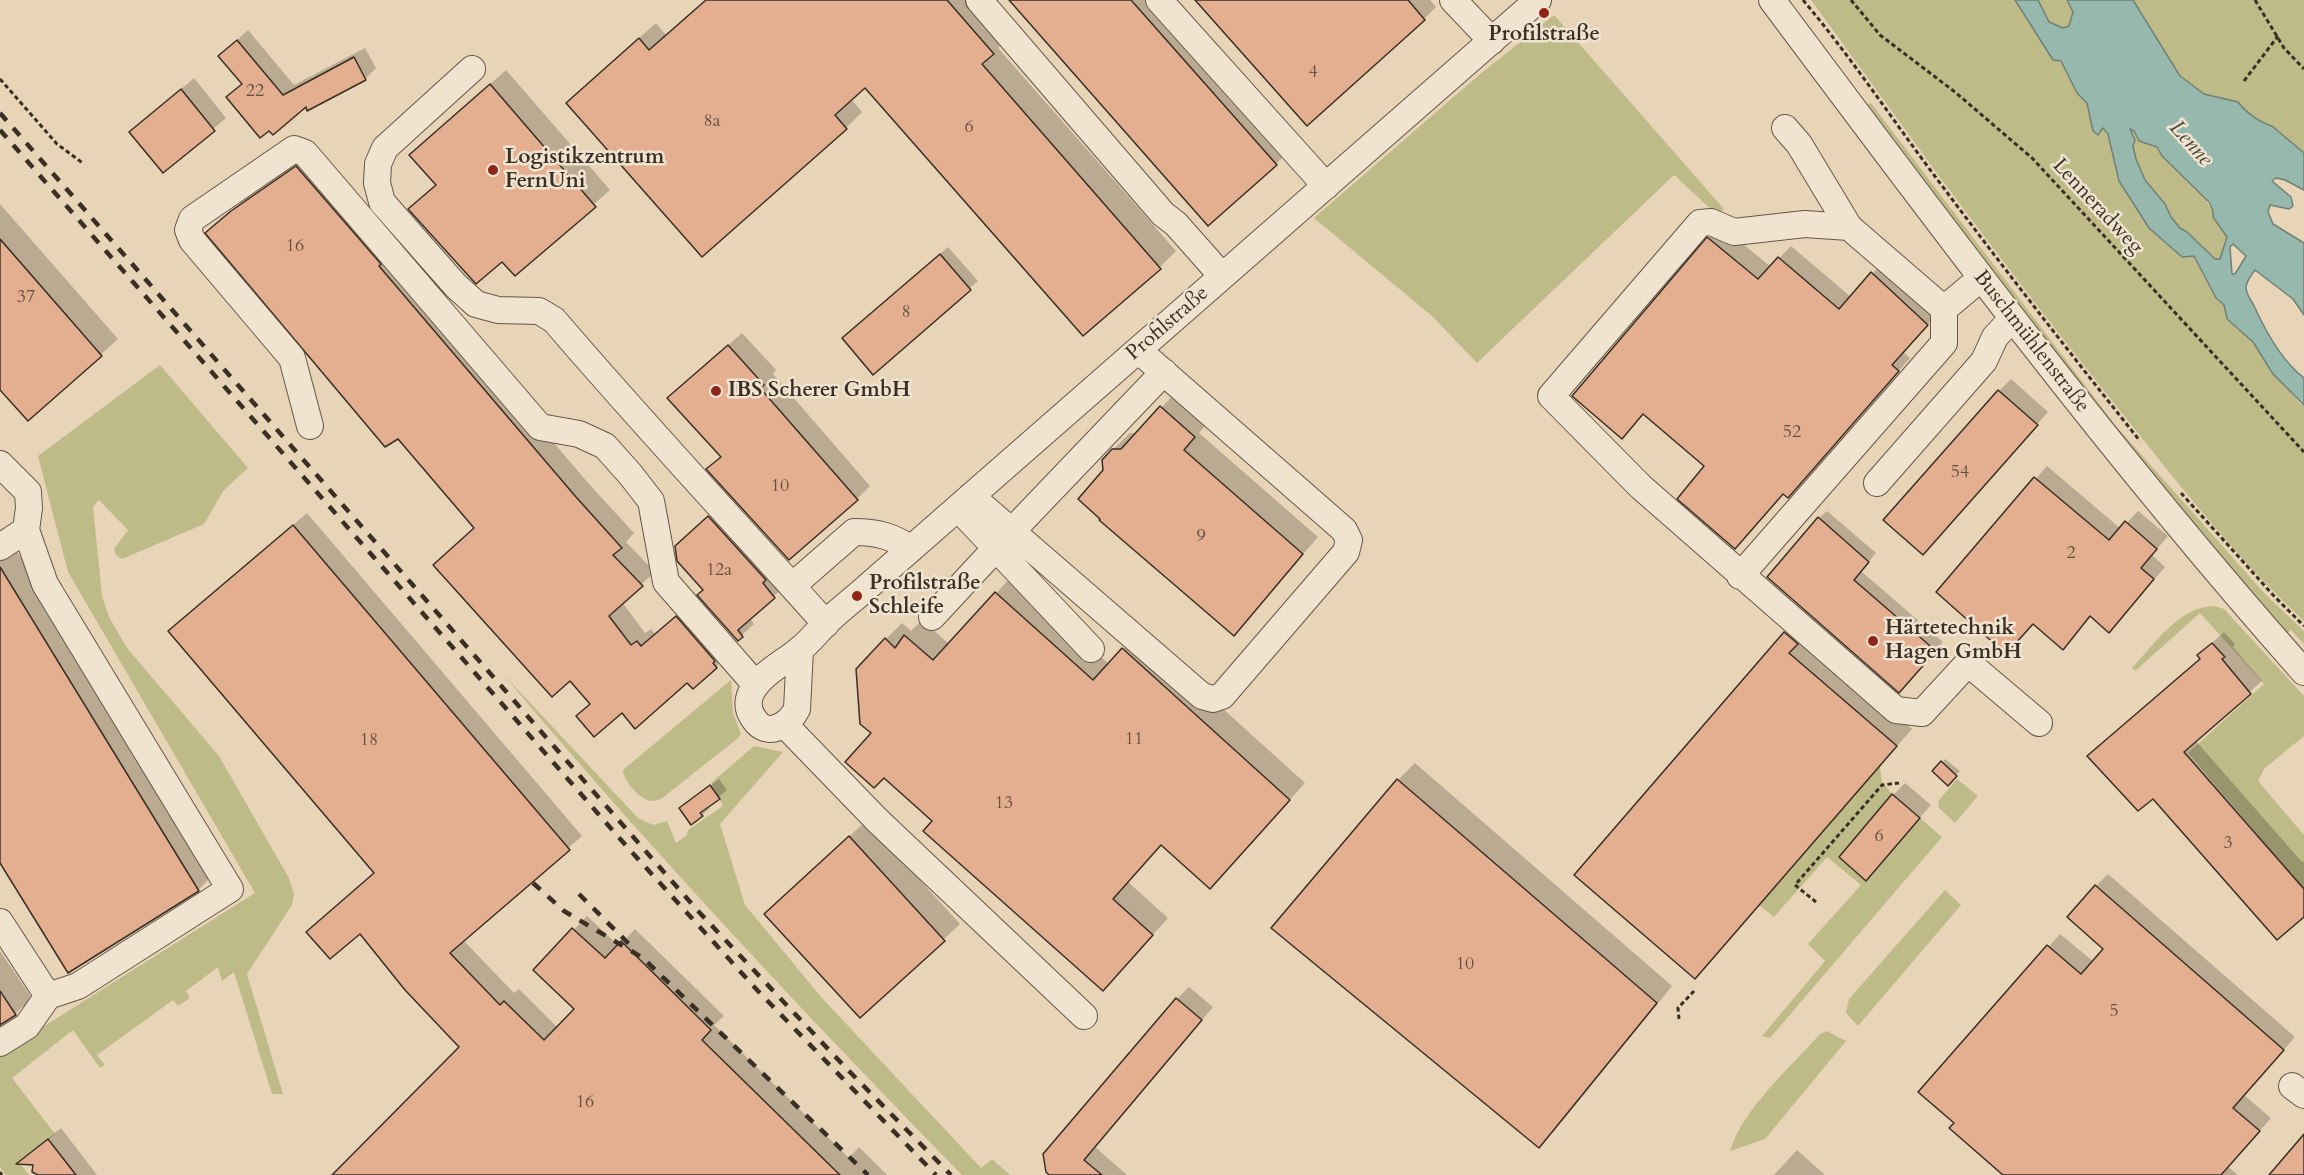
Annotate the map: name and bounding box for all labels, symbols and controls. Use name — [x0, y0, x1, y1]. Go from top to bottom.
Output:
marker: Profilstraße — [1537, 6, 1551, 20]
place label: Profilstraße — [1488, 22, 1600, 48]
house number: 4 — [1308, 62, 1318, 84]
house number: 22 — [246, 81, 264, 103]
house number: 8a — [704, 111, 720, 133]
water label: Lenne — [2163, 116, 2217, 172]
house number: 6 — [964, 117, 974, 139]
place label: Logistikzentrum FernUni — [505, 145, 664, 195]
street label: Lenneradweg — [2046, 154, 2148, 260]
marker: Logistikzentrum FernUni — [486, 163, 500, 177]
house number: 16 — [286, 236, 304, 258]
street label: Buschmühlenstraße — [1968, 266, 2094, 418]
street label: Profilstraße — [1122, 281, 1214, 367]
house number: 37 — [17, 287, 35, 309]
house number: 8 — [901, 302, 911, 324]
place label: IBS Scherer GmbH — [728, 378, 910, 404]
marker: IBS Scherer GmbH — [709, 384, 723, 398]
house number: 52 — [1783, 422, 1801, 444]
house number: 54 — [1951, 462, 1969, 484]
house number: 10 — [771, 476, 789, 498]
house number: 9 — [1196, 526, 1206, 548]
house number: 2 — [2066, 543, 2076, 565]
house number: 12a — [706, 560, 732, 582]
place label: Profilstraße Schleife — [869, 571, 981, 621]
marker: Profilstraße Schleife — [850, 589, 864, 603]
place label: Härtetechnik Hagen GmbH — [1885, 616, 2022, 666]
marker: Härtetechnik Hagen GmbH — [1866, 634, 1880, 648]
house number: 11 — [1125, 729, 1143, 751]
house number: 18 — [360, 730, 378, 752]
house number: 13 — [995, 793, 1013, 815]
house number: 6 — [1874, 826, 1884, 848]
house number: 3 — [2223, 833, 2233, 855]
house number: 10 — [1456, 954, 1474, 976]
house number: 5 — [2109, 1001, 2119, 1023]
house number: 16 — [576, 1092, 594, 1114]

